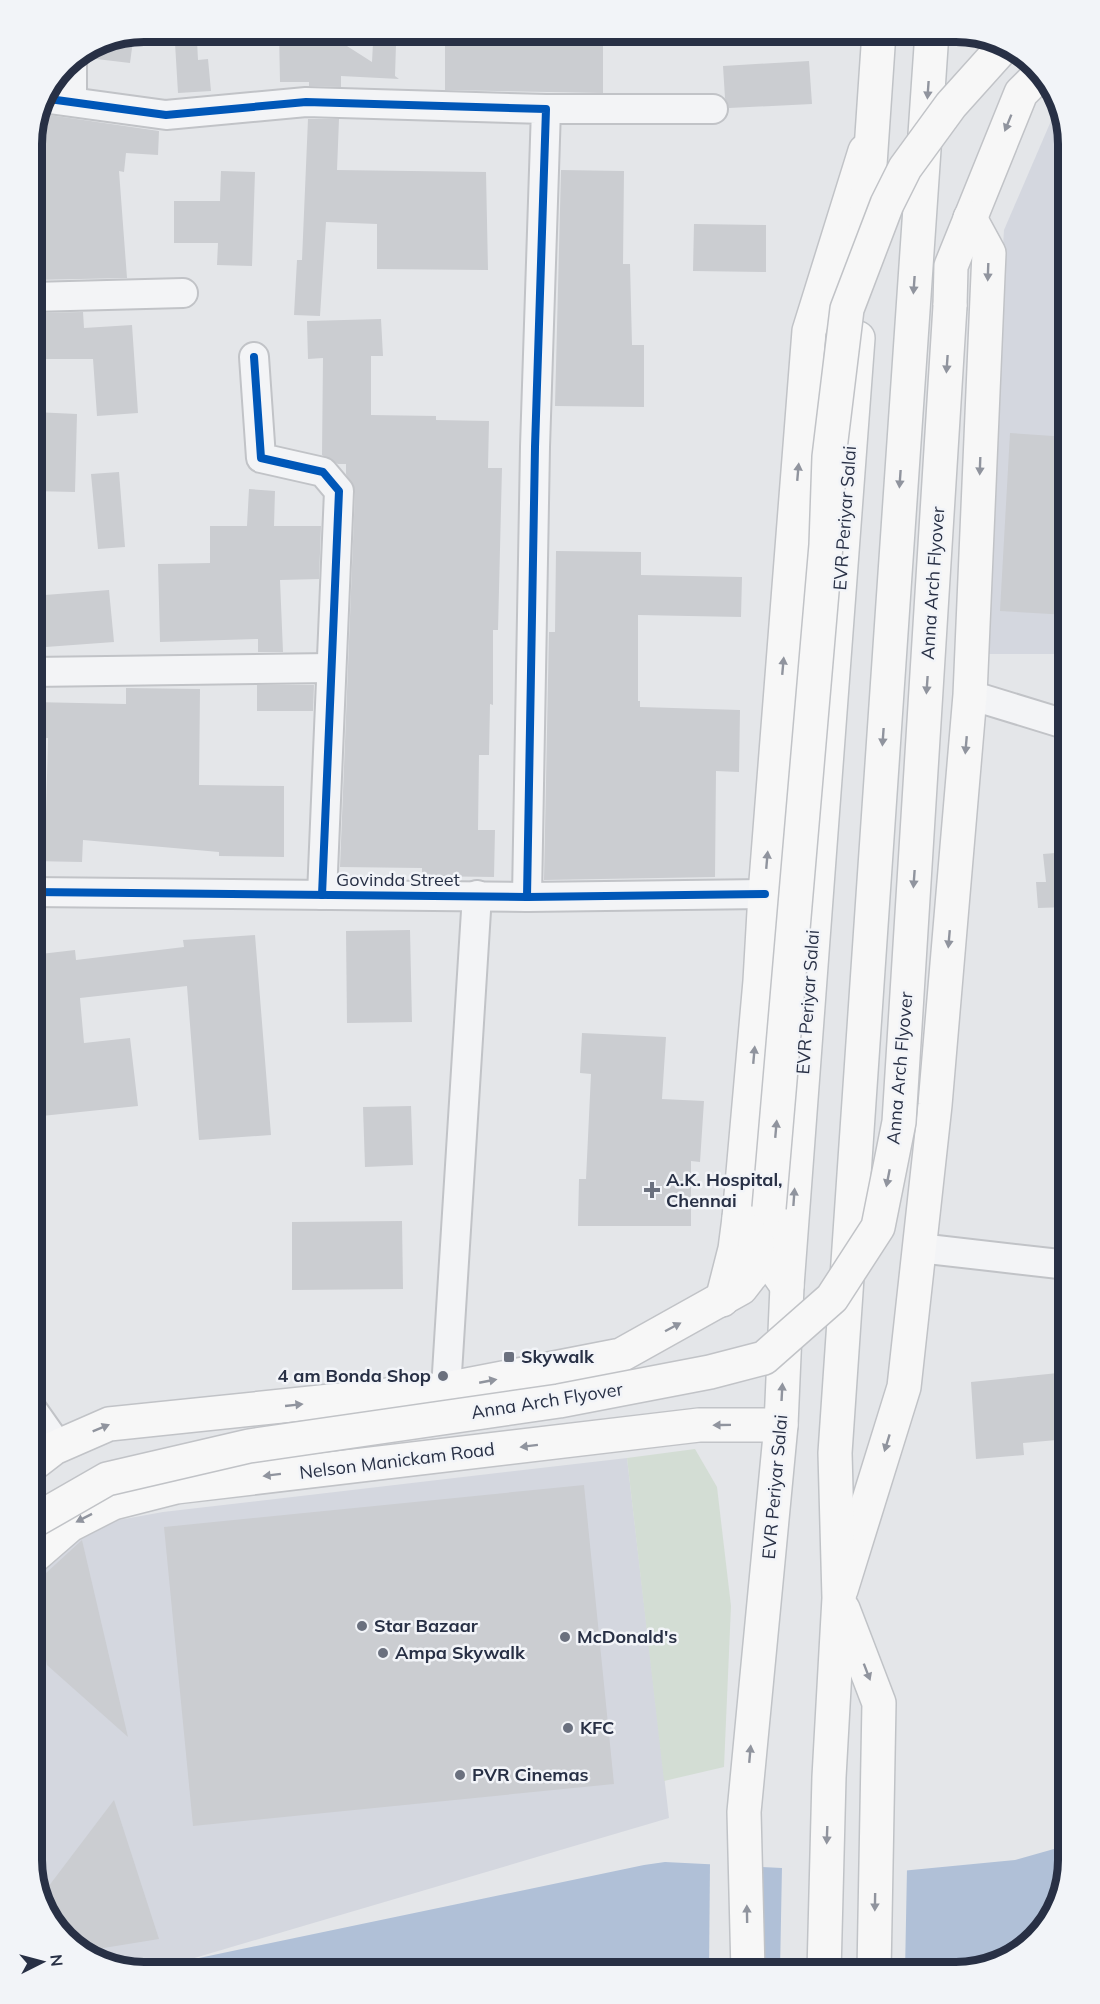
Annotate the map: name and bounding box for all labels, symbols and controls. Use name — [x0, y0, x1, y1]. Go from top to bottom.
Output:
one-way arrow — [923, 81, 933, 100]
one-way arrow — [1003, 115, 1013, 133]
one-way arrow — [984, 262, 993, 281]
one-way arrow — [909, 275, 918, 294]
one-way arrow — [942, 355, 951, 374]
street label: EVR Periyar Salai — [828, 445, 861, 591]
one-way arrow — [976, 457, 985, 476]
one-way arrow — [793, 462, 803, 481]
one-way arrow — [896, 470, 905, 489]
street label: Anna Arch Flyover — [916, 505, 949, 660]
one-way arrow — [778, 656, 788, 675]
one-way arrow — [922, 675, 931, 694]
one-way arrow — [878, 727, 888, 746]
one-way arrow — [961, 736, 971, 755]
one-way arrow — [762, 851, 772, 870]
street label: Govinda Street — [336, 868, 460, 891]
one-way arrow — [910, 870, 919, 889]
street label: EVR Periyar Salai — [791, 929, 824, 1075]
one-way arrow — [945, 930, 954, 949]
street label: Anna Arch Flyover — [881, 990, 918, 1145]
one-way arrow — [749, 1045, 758, 1064]
one-way arrow — [771, 1120, 781, 1139]
place label: A.K. Hospital, Chennai — [666, 1168, 783, 1212]
one-way arrow — [883, 1168, 892, 1187]
marker: A.K. Hospital, Chennai — [643, 1181, 661, 1199]
one-way arrow — [789, 1188, 799, 1207]
one-way arrow — [665, 1322, 682, 1332]
place label: Skywalk — [521, 1345, 595, 1368]
marker: Skywalk — [502, 1350, 516, 1364]
place label: 4 am Bonda Shop — [278, 1364, 431, 1387]
marker: 4 am Bonda Shop — [436, 1369, 450, 1383]
one-way arrow — [478, 1376, 497, 1385]
street label: Anna Arch Flyover — [469, 1377, 625, 1424]
one-way arrow — [778, 1382, 787, 1401]
one-way arrow — [285, 1400, 304, 1410]
street label: EVR Periyar Salai — [757, 1414, 792, 1560]
one-way arrow — [713, 1420, 732, 1430]
one-way arrow — [92, 1423, 110, 1432]
one-way arrow — [882, 1434, 891, 1452]
street label: Nelson Manickam Road — [298, 1437, 496, 1484]
one-way arrow — [519, 1441, 538, 1451]
one-way arrow — [263, 1471, 282, 1480]
one-way arrow — [75, 1513, 92, 1523]
place label: Star Bazaar — [374, 1614, 479, 1637]
marker: Star Bazaar — [355, 1619, 369, 1633]
place label: McDonald's — [577, 1625, 677, 1648]
marker: McDonald's — [558, 1630, 572, 1644]
place label: Ampa Skywalk — [395, 1641, 526, 1664]
marker: Ampa Skywalk — [376, 1646, 390, 1660]
one-way arrow — [863, 1664, 873, 1682]
place label: KFC — [580, 1716, 614, 1739]
marker: KFC — [561, 1721, 575, 1735]
one-way arrow — [745, 1744, 755, 1763]
place label: PVR Cinemas — [472, 1763, 589, 1786]
marker: PVR Cinemas — [453, 1768, 467, 1782]
one-way arrow — [823, 1826, 832, 1845]
one-way arrow — [871, 1893, 880, 1912]
one-way arrow — [742, 1904, 752, 1923]
north arrow — [12, 1932, 72, 1992]
text: N — [46, 1953, 67, 1967]

